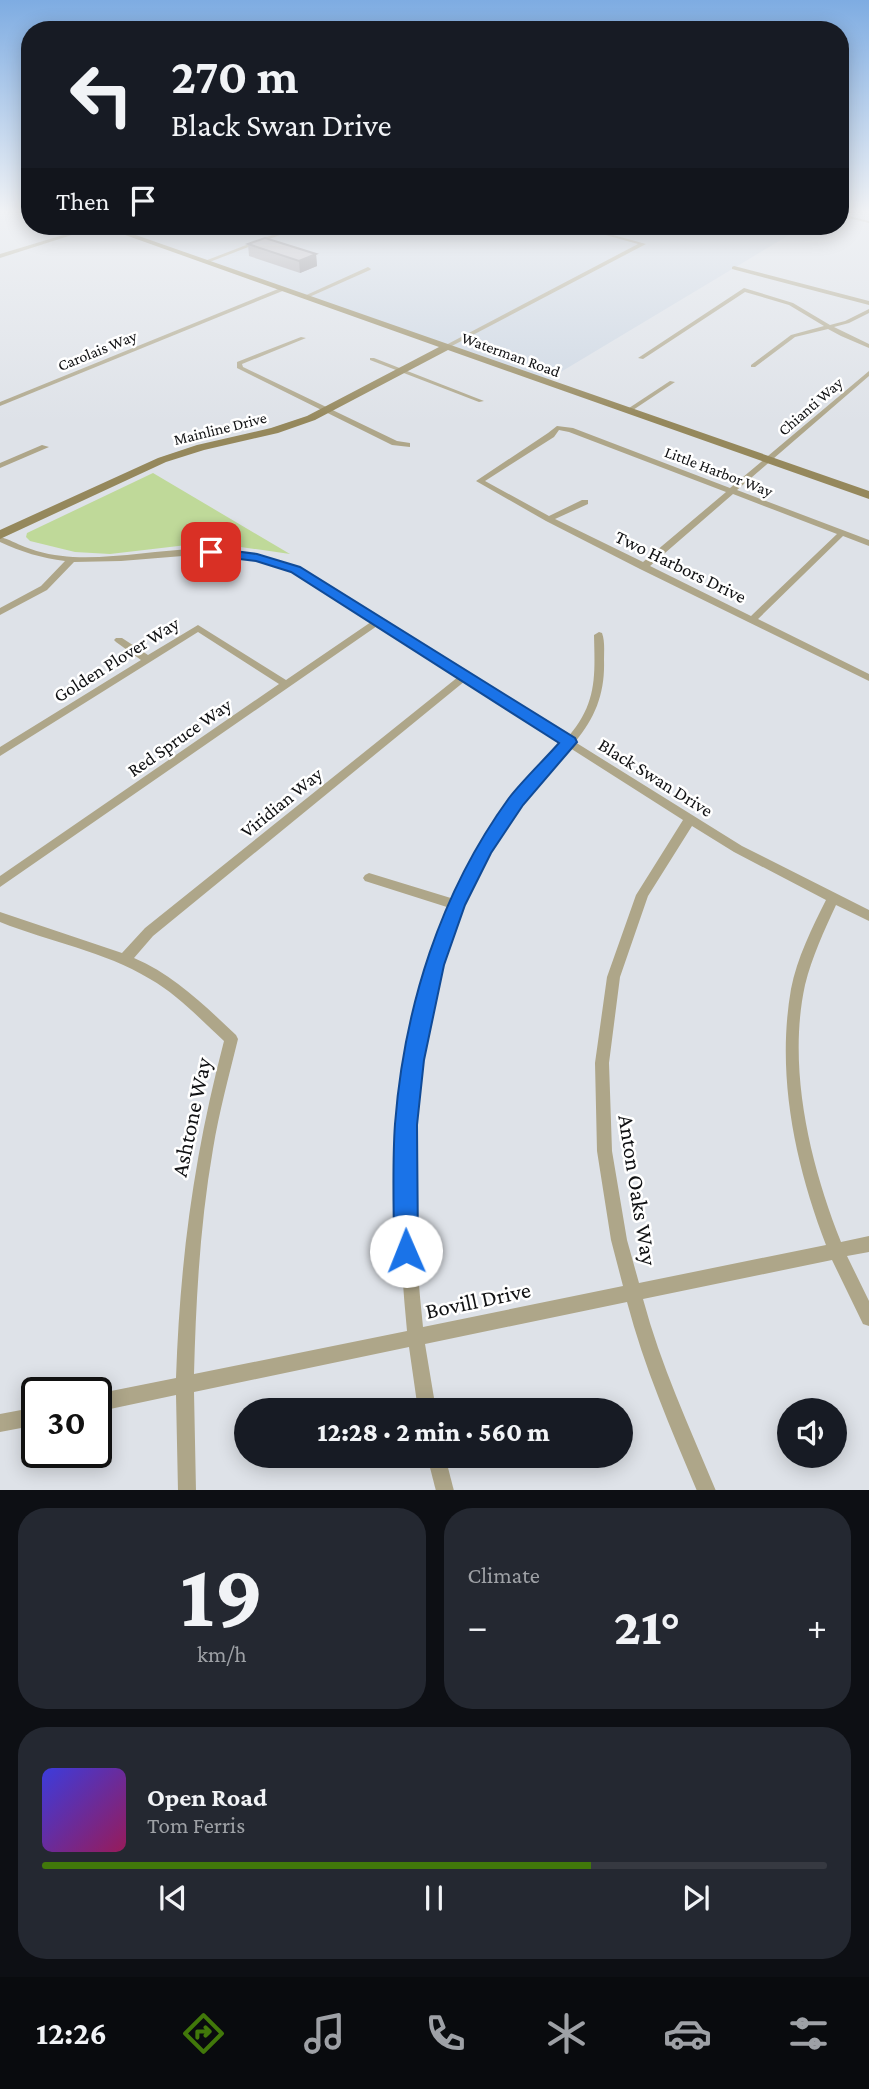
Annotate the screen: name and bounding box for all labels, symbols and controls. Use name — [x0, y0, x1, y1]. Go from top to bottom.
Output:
icon: left — [56, 49, 147, 140]
text: 270 m — [171, 49, 299, 104]
text: Black Swan Drive — [171, 107, 392, 143]
icon: arrive — [124, 182, 162, 220]
text: Then — [56, 187, 110, 216]
street label: Carolais Way — [55, 327, 140, 375]
street label: Waterman Road — [459, 329, 563, 380]
street label: Chianti Way — [775, 374, 847, 440]
street label: Mainline Drive — [172, 409, 268, 448]
street label: Little Harbor Way — [662, 443, 776, 501]
pin — [181, 522, 241, 582]
street label: Two Harbors Drive — [612, 526, 750, 607]
icon: arrive — [192, 533, 230, 571]
street label: Golden Plover Way — [50, 612, 183, 706]
street label: Red Spruce Way — [123, 694, 235, 781]
street label: Black Swan Drive — [595, 734, 717, 821]
street label: Viridian Way — [236, 763, 327, 842]
street label: Ashtone Way — [166, 1055, 216, 1179]
street label: Anton Oaks Way — [613, 1113, 663, 1268]
position arrow — [369, 1214, 443, 1288]
street label: Bovill Drive — [423, 1276, 533, 1324]
speed limit sign: 30 — [21, 1377, 112, 1468]
map controls — [777, 1398, 847, 1468]
button: sound — [777, 1398, 847, 1468]
text: 12:28 · 2 min · 560 m — [317, 1418, 550, 1447]
text: 19 — [180, 1544, 264, 1646]
text: Climate — [468, 1562, 540, 1588]
text: 21° — [614, 1597, 681, 1655]
text: − — [468, 1605, 488, 1647]
text: + — [807, 1605, 827, 1647]
text: km/h — [197, 1641, 247, 1667]
text: Open Road — [147, 1783, 267, 1812]
text: Tom Ferris — [147, 1812, 245, 1838]
icon: previous — [154, 1879, 192, 1917]
icon: pause — [415, 1879, 453, 1917]
icon: next — [677, 1879, 715, 1917]
icon: directions — [179, 2009, 228, 2058]
icon: music — [300, 2009, 349, 2058]
icon: phone — [421, 2009, 470, 2058]
icon: climate — [542, 2009, 591, 2058]
icon: car — [663, 2009, 712, 2058]
icon: filters — [784, 2009, 833, 2058]
text: 12:26 — [36, 2015, 107, 2051]

